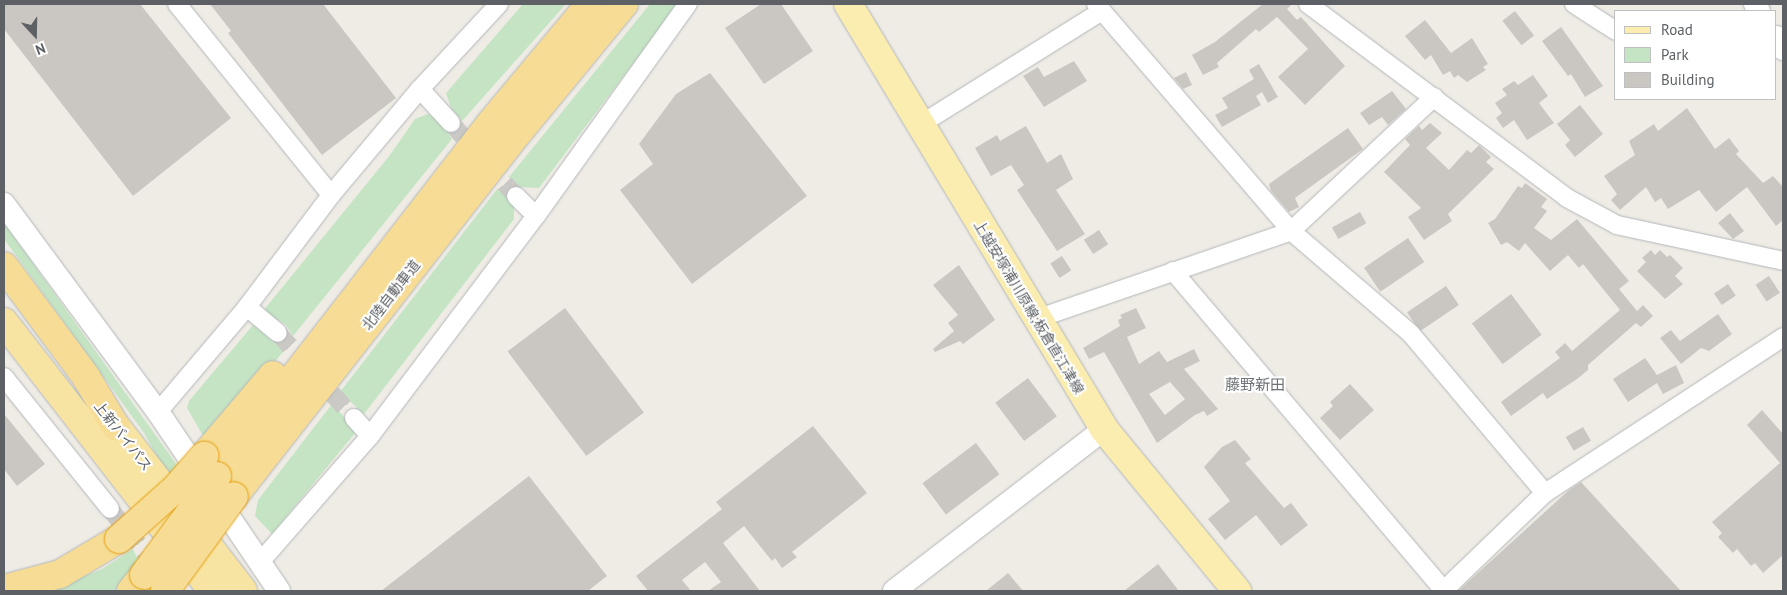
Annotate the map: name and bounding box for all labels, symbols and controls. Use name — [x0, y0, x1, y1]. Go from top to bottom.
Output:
north arrow — [10, 10, 60, 60]
legend — [1614, 10, 1777, 100]
text: Road — [1661, 20, 1693, 39]
text: N — [33, 39, 48, 59]
text: Park — [1661, 45, 1689, 64]
text: Building — [1661, 70, 1715, 89]
street label: 上越安塚浦川原線;板倉直江津線 — [970, 217, 1088, 397]
street label: 北陸自動車道 — [359, 257, 423, 333]
district label: 藤野新田 — [1225, 376, 1285, 394]
street label: 上新バイパス — [91, 398, 155, 474]

